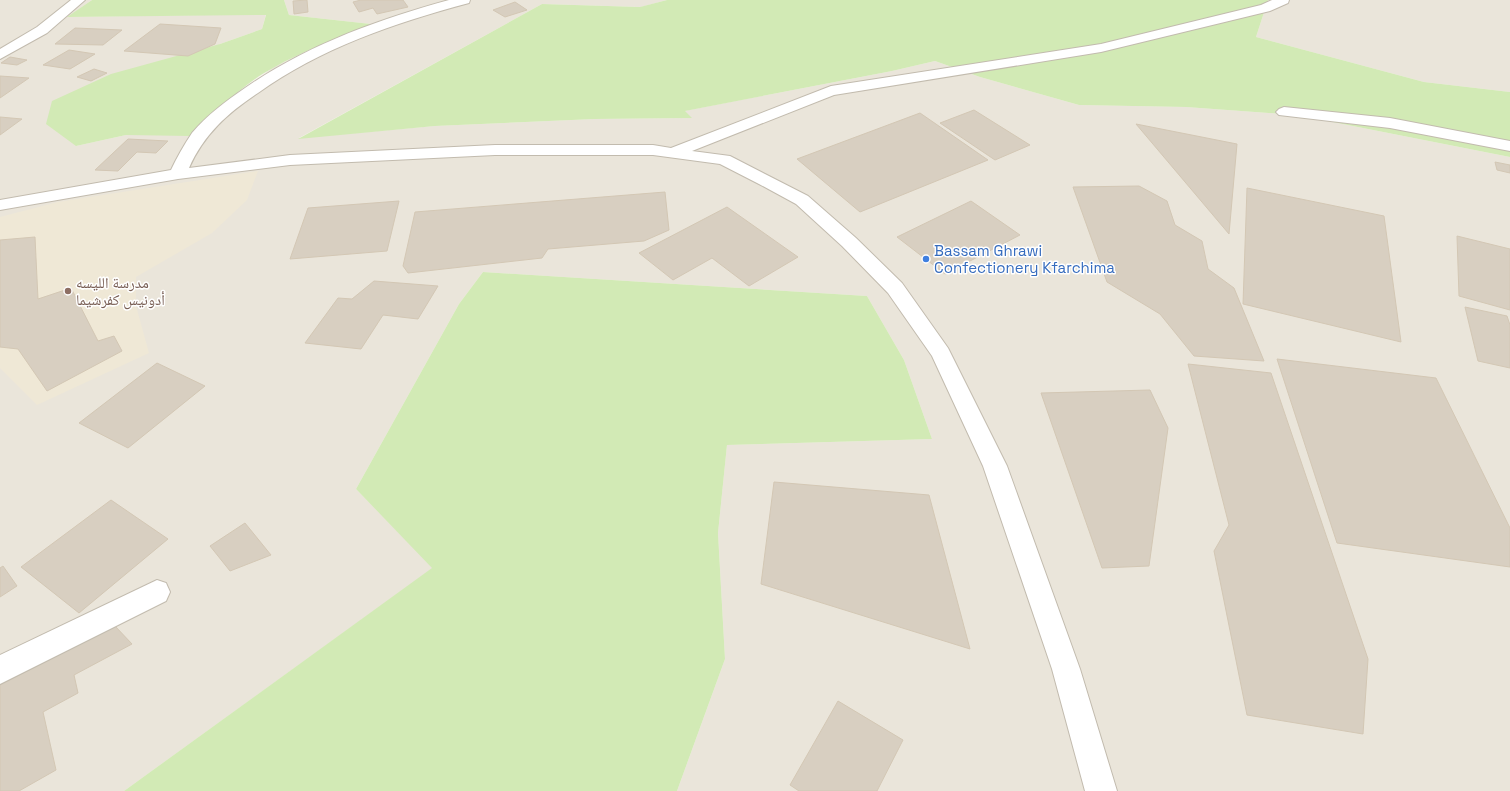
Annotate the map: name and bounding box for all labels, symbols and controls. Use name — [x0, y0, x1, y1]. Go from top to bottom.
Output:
place label: Bassam Ghrawi Confectionery Kfarchima — [934, 241, 1115, 277]
marker: Bassam Ghrawi Confectionery Kfarchima — [921, 254, 931, 264]
place label: مدرسة الليسه أدونيس كفرشيما — [76, 273, 165, 310]
marker: مدرسة الليسه أدونيس كفرشيما — [63, 286, 73, 296]

